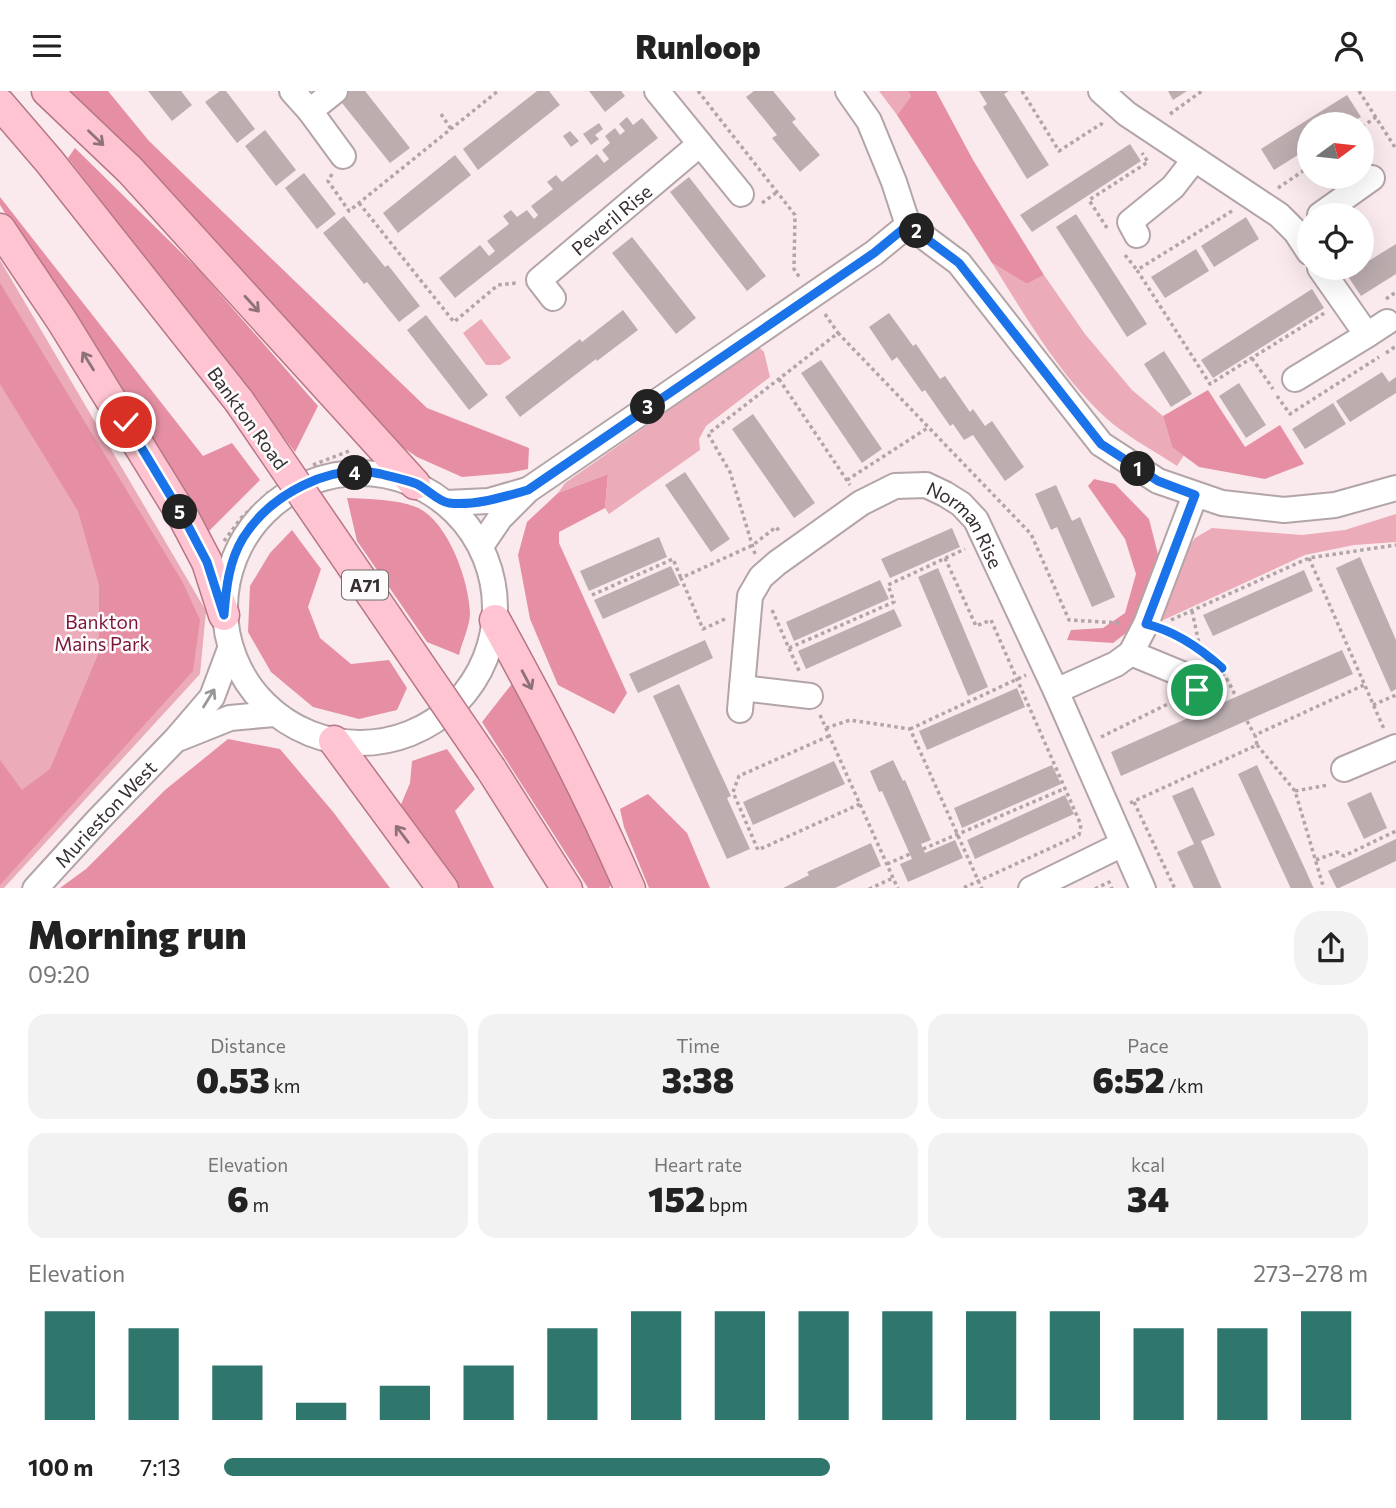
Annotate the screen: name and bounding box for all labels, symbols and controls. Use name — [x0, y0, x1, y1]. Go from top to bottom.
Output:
text: Runloop — [635, 26, 761, 66]
icon: menu — [28, 27, 66, 65]
icon: person — [1330, 27, 1368, 65]
north arrow — [1297, 112, 1374, 189]
map controls — [1297, 112, 1374, 280]
one-way arrow — [87, 130, 104, 147]
street label: Peveril Rise — [566, 179, 656, 260]
button: locate — [1297, 203, 1374, 280]
pin: 2 — [900, 213, 934, 249]
text: 2 — [911, 219, 922, 242]
one-way arrow — [244, 295, 260, 313]
one-way arrow — [81, 352, 95, 372]
street label: Bankton Road — [203, 362, 293, 474]
pin: 3 — [630, 389, 666, 425]
pin — [96, 392, 156, 452]
text: 3 — [642, 395, 653, 418]
icon: check — [107, 403, 145, 441]
pin: 1 — [1120, 451, 1156, 487]
pin: 4 — [338, 455, 372, 491]
text: 1 — [1133, 457, 1142, 480]
text: 4 — [349, 461, 360, 484]
street label: Norman Rise — [924, 476, 1008, 572]
pin: 5 — [162, 495, 198, 529]
text: 5 — [174, 500, 185, 523]
road number: A71 — [342, 571, 388, 599]
park label: Bankton Mains Park — [54, 610, 150, 655]
pin — [1167, 660, 1227, 720]
one-way arrow — [521, 669, 534, 690]
icon: arrive — [1178, 671, 1216, 709]
one-way arrow — [202, 688, 216, 708]
street label: Murieston West — [49, 755, 161, 872]
one-way arrow — [395, 825, 410, 844]
text: Morning run — [28, 910, 247, 957]
button: share — [1294, 911, 1368, 985]
text: 09:20 — [28, 960, 90, 988]
text: Distance — [210, 1034, 286, 1057]
text: Time — [676, 1034, 720, 1057]
text: Pace — [1127, 1034, 1169, 1057]
text: 0.53 — [196, 1057, 270, 1100]
text: 3:38 — [662, 1057, 734, 1100]
text: 6:52 — [1092, 1057, 1165, 1100]
text: km — [270, 1074, 300, 1097]
text: /km — [1165, 1074, 1204, 1097]
text: Elevation — [208, 1153, 288, 1176]
text: Heart rate — [654, 1153, 742, 1176]
text: kcal — [1131, 1153, 1165, 1176]
text: 6 — [227, 1176, 249, 1219]
text: 152 — [648, 1176, 705, 1219]
text: 34 — [1127, 1176, 1169, 1219]
text: m — [249, 1193, 269, 1216]
text: bpm — [705, 1193, 748, 1216]
text: Elevation — [28, 1259, 125, 1287]
text: 273–278 m — [1253, 1259, 1368, 1287]
text: 100 m — [28, 1453, 93, 1481]
text: 7:13 — [140, 1453, 181, 1481]

